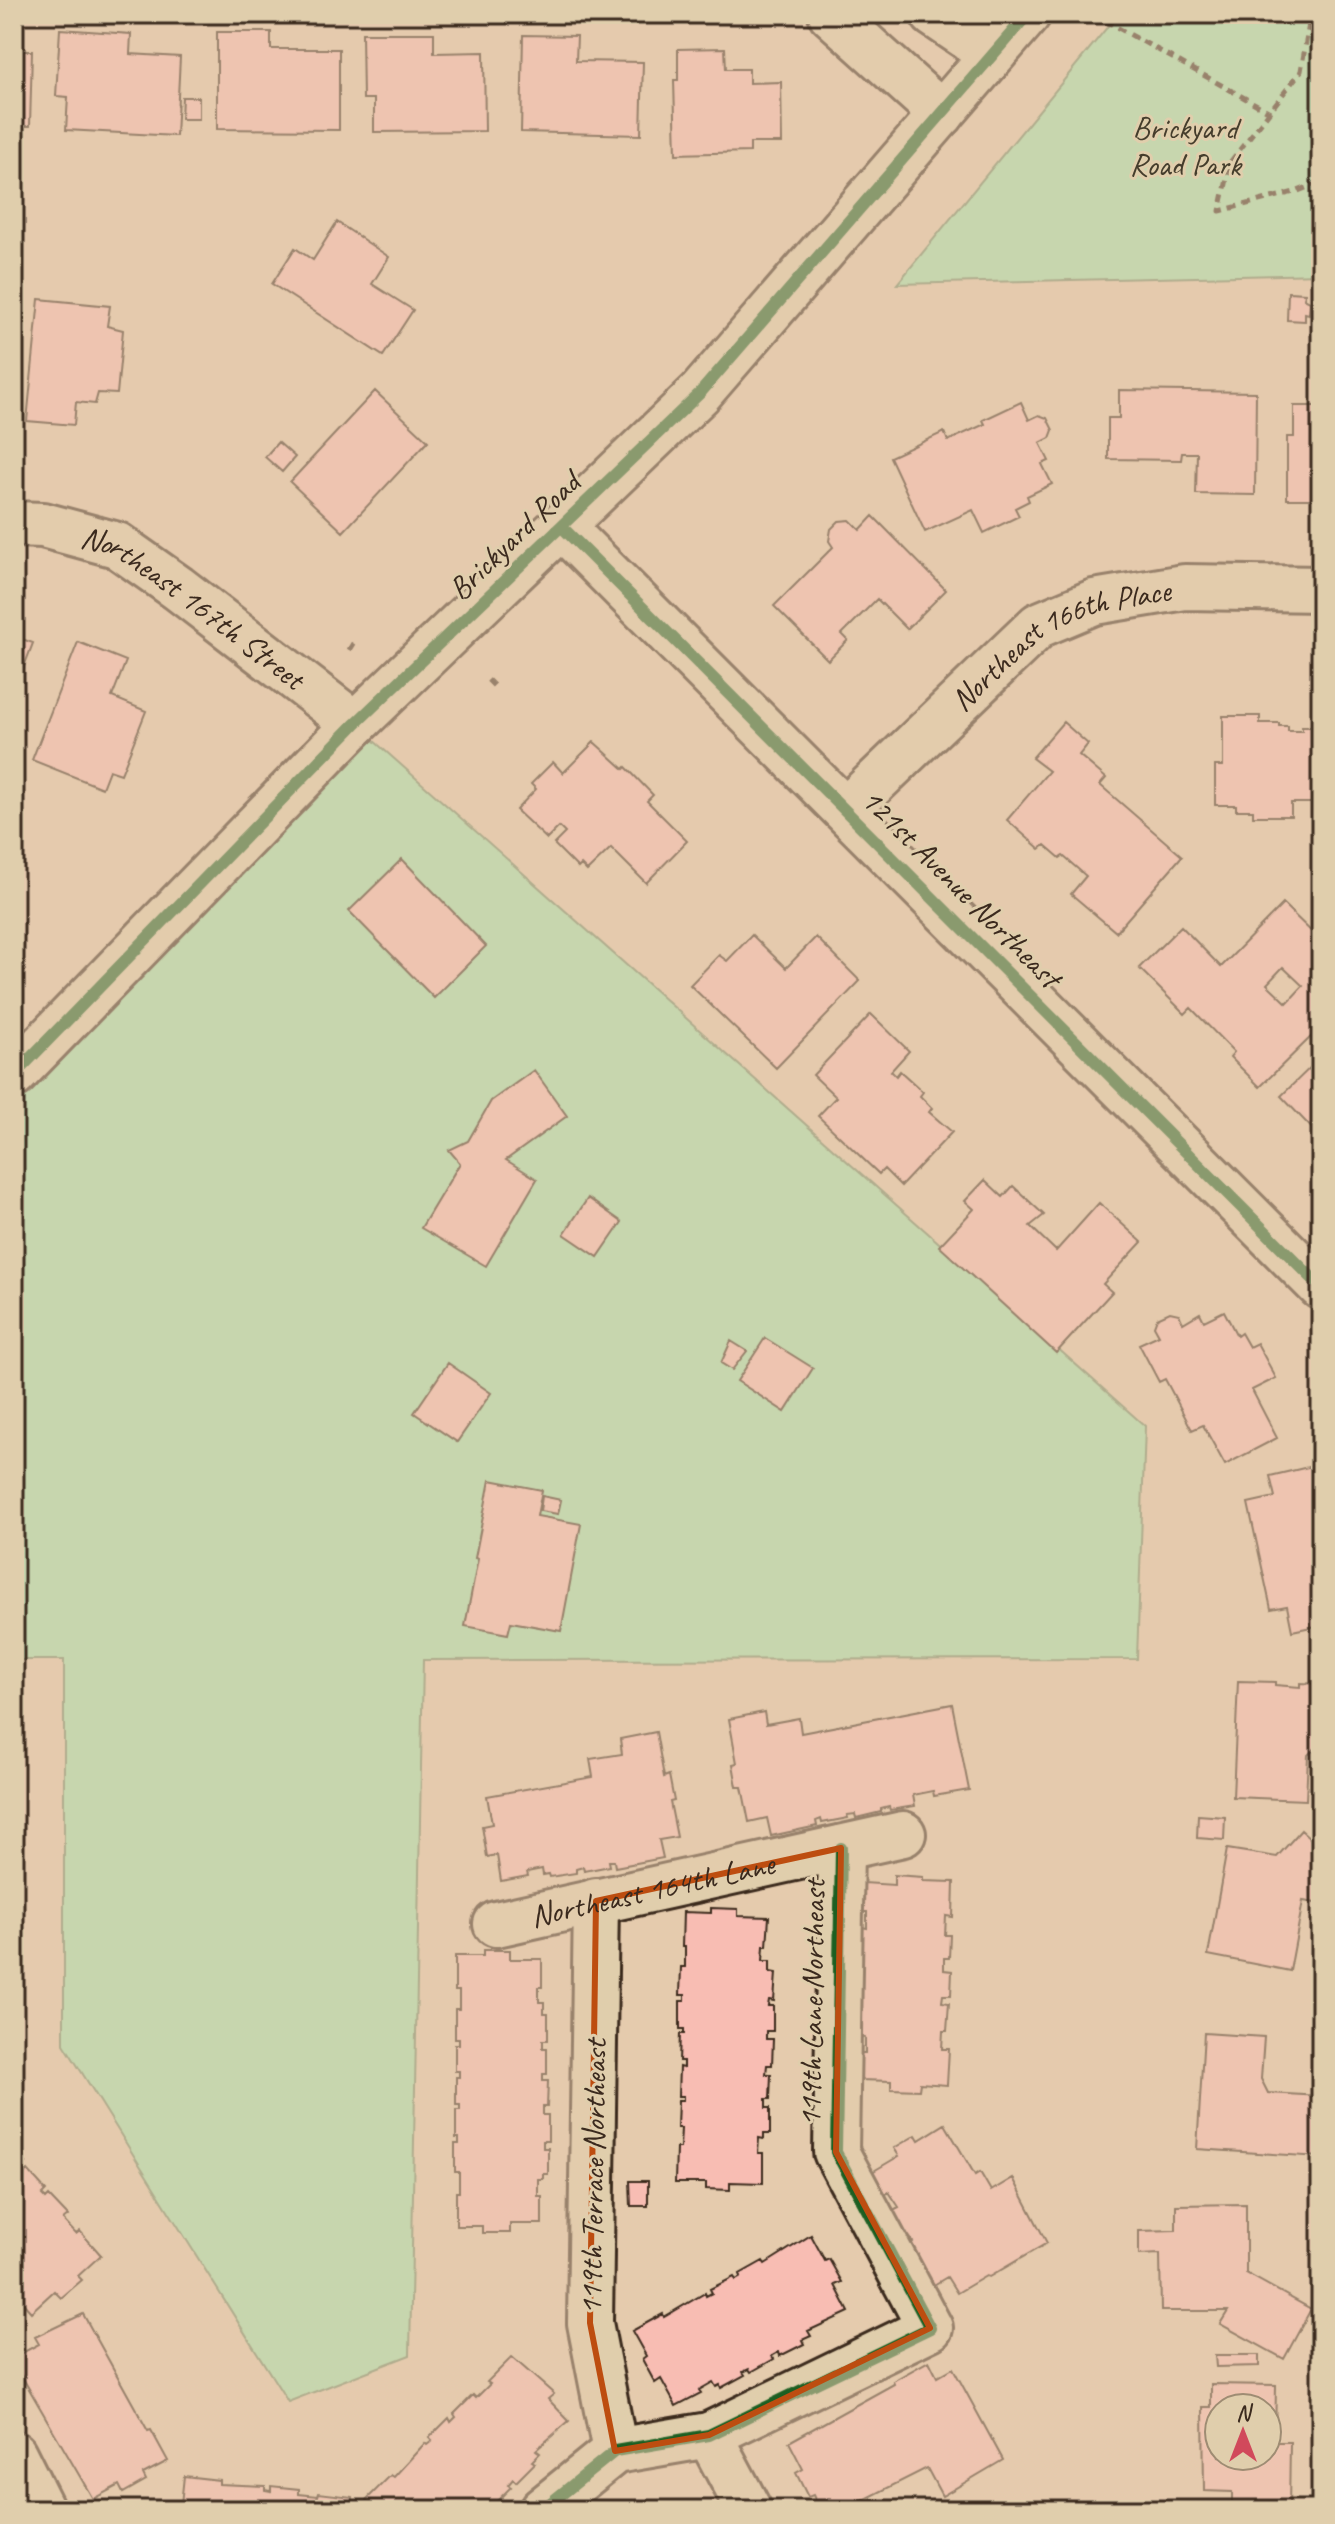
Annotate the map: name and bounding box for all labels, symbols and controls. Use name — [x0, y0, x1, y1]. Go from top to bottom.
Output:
park label: Brickyard Road Park — [1129, 107, 1243, 185]
street label: Brickyard Road — [440, 460, 592, 609]
street label: Northeast 167th Street — [77, 516, 316, 700]
street label: Northeast 166th Place — [942, 569, 1176, 720]
street label: 121st Avenue Northeast — [852, 779, 1073, 1000]
street label: Northeast 164th Lane — [527, 1842, 780, 1936]
street label: 119th Lane Northeast — [789, 1876, 835, 2127]
street label: 119th Terrace Northeast — [570, 2035, 616, 2315]
north arrow — [1203, 2392, 1283, 2472]
text: N — [1236, 2399, 1253, 2427]

